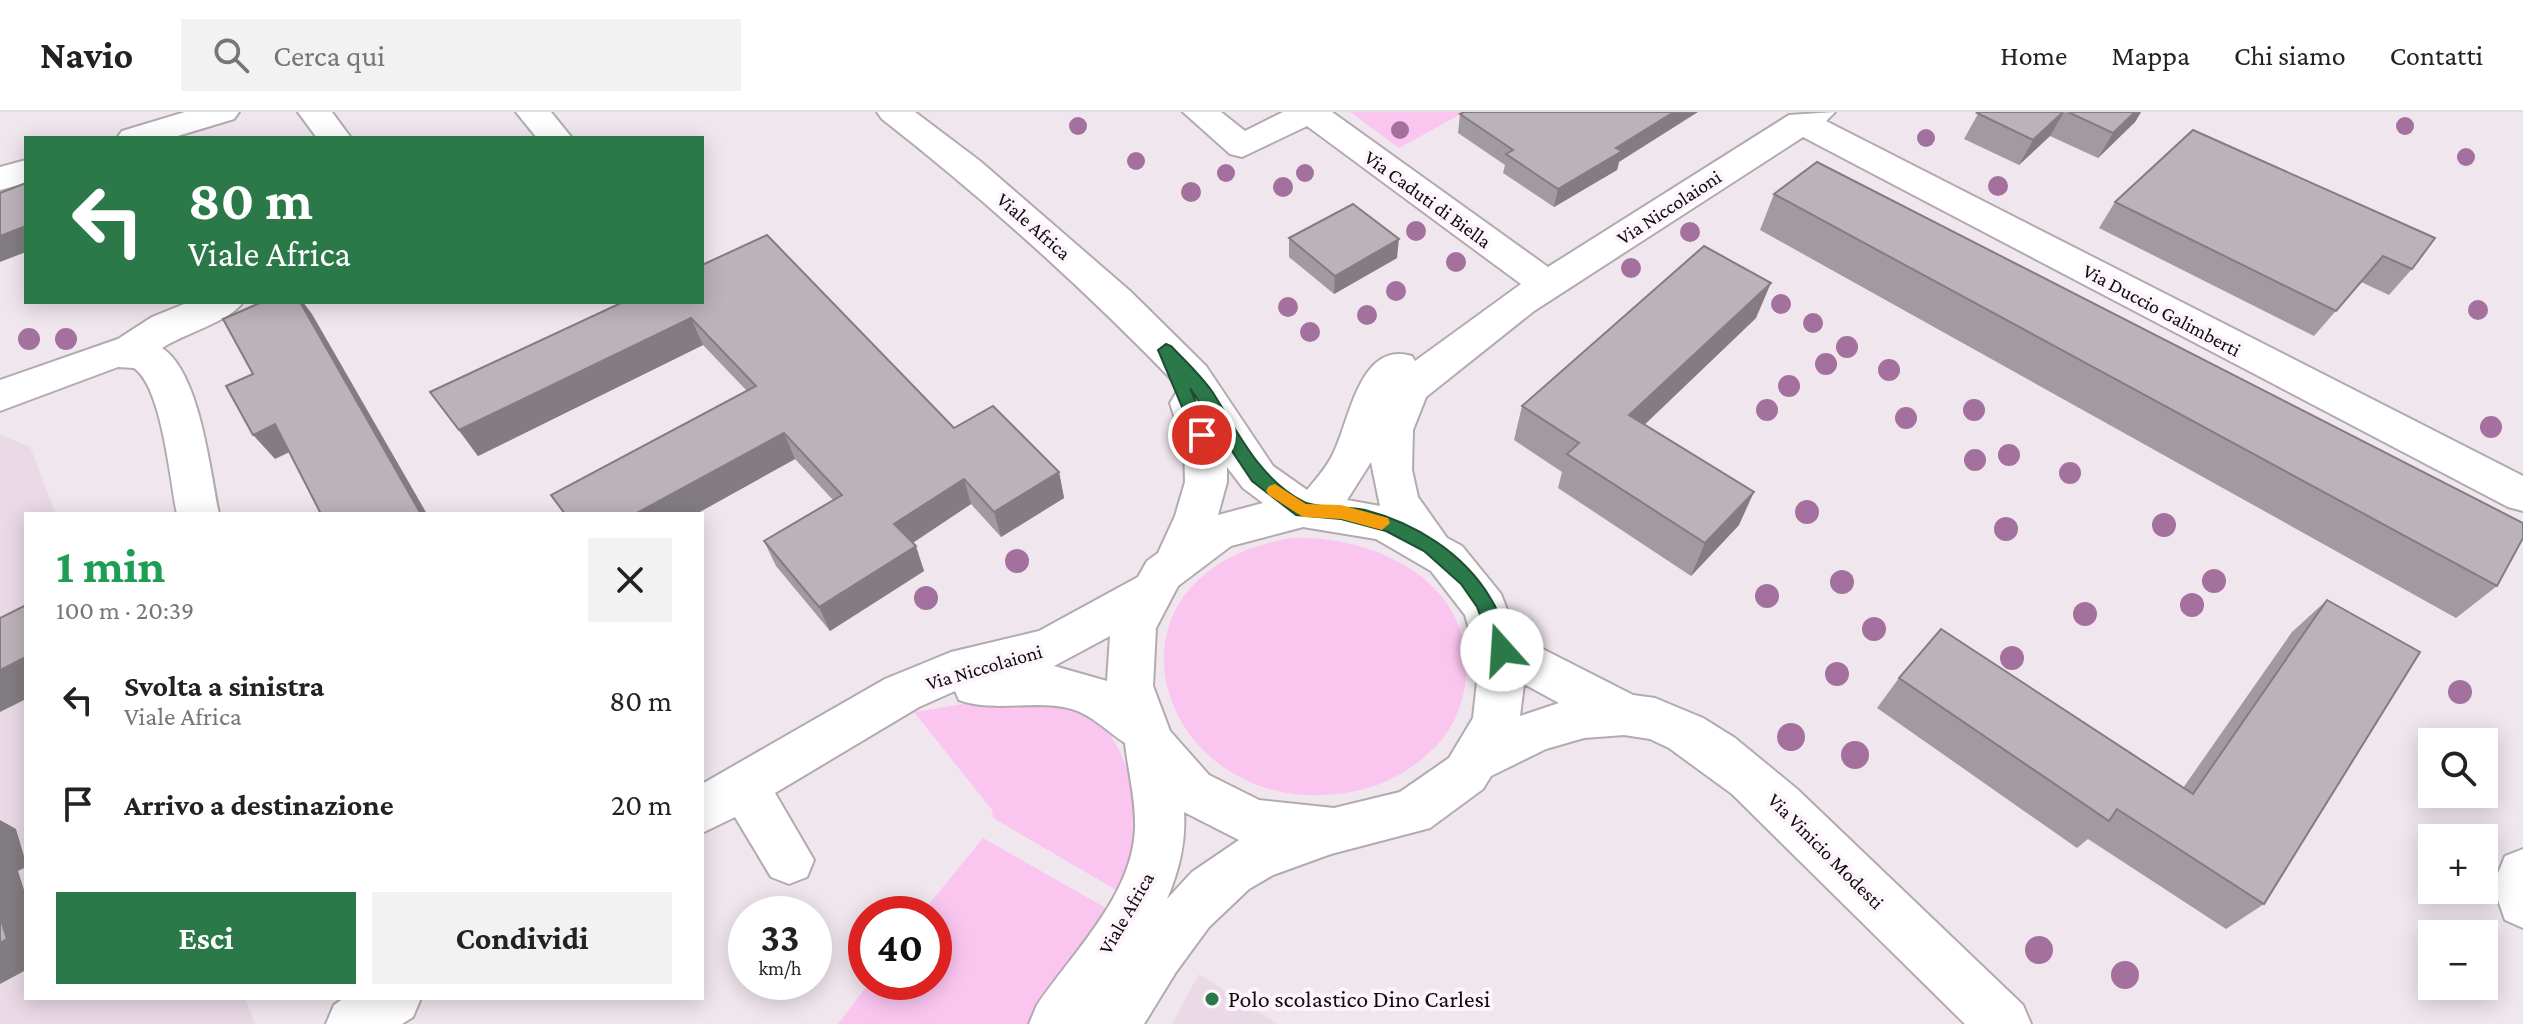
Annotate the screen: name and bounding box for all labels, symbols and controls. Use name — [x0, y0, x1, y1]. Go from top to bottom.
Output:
search box — [181, 19, 741, 91]
icon: search — [209, 33, 253, 77]
text: Navio — [40, 34, 133, 76]
text: Cerca qui — [273, 39, 385, 72]
text: Home — [2000, 40, 2067, 71]
text: Mappa — [2111, 40, 2190, 71]
text: Chi siamo — [2234, 40, 2346, 71]
text: Contatti — [2390, 40, 2483, 71]
street label: Via Caduti di Biella — [1360, 146, 1496, 252]
street label: Via Niccolaioni — [1613, 165, 1725, 249]
icon: left — [56, 168, 160, 272]
text: 80 m — [188, 169, 313, 231]
street label: Viale Africa — [993, 188, 1075, 264]
text: Viale Africa — [188, 234, 351, 274]
street label: Via Duccio Galimberti — [2079, 259, 2245, 361]
pin — [1168, 401, 1236, 469]
icon: arrive — [1180, 413, 1224, 457]
button: close — [588, 538, 672, 622]
text: 1 min — [56, 539, 165, 592]
text: 100 m · 20:39 — [56, 596, 194, 625]
position arrow — [1460, 608, 1544, 692]
street label: Via Niccolaioni — [923, 640, 1045, 694]
text: Svolta a sinistra — [124, 669, 324, 702]
icon: left — [56, 678, 100, 722]
text: 80 m — [609, 684, 672, 717]
text: Viale Africa — [124, 702, 242, 731]
map controls — [2418, 728, 2498, 1000]
button: search — [2418, 728, 2498, 808]
icon: arrive — [56, 782, 100, 826]
text: Arrivo a destinazione — [124, 788, 394, 821]
text: 20 m — [611, 788, 672, 821]
street label: Via Vinicio Modesti — [1764, 789, 1888, 913]
button: + — [2418, 824, 2498, 904]
street label: Viale Africa — [1094, 868, 1158, 958]
button: Esci — [56, 892, 356, 984]
button: Condividi — [372, 892, 672, 984]
speed limit sign: 40 — [848, 896, 952, 1000]
text: 33 — [761, 915, 799, 960]
button: − — [2418, 920, 2498, 1000]
text: km/h — [758, 957, 802, 979]
place label: Polo scolastico Dino Carlesi — [1228, 985, 1490, 1012]
marker: Polo scolastico Dino Carlesi — [1203, 990, 1221, 1008]

